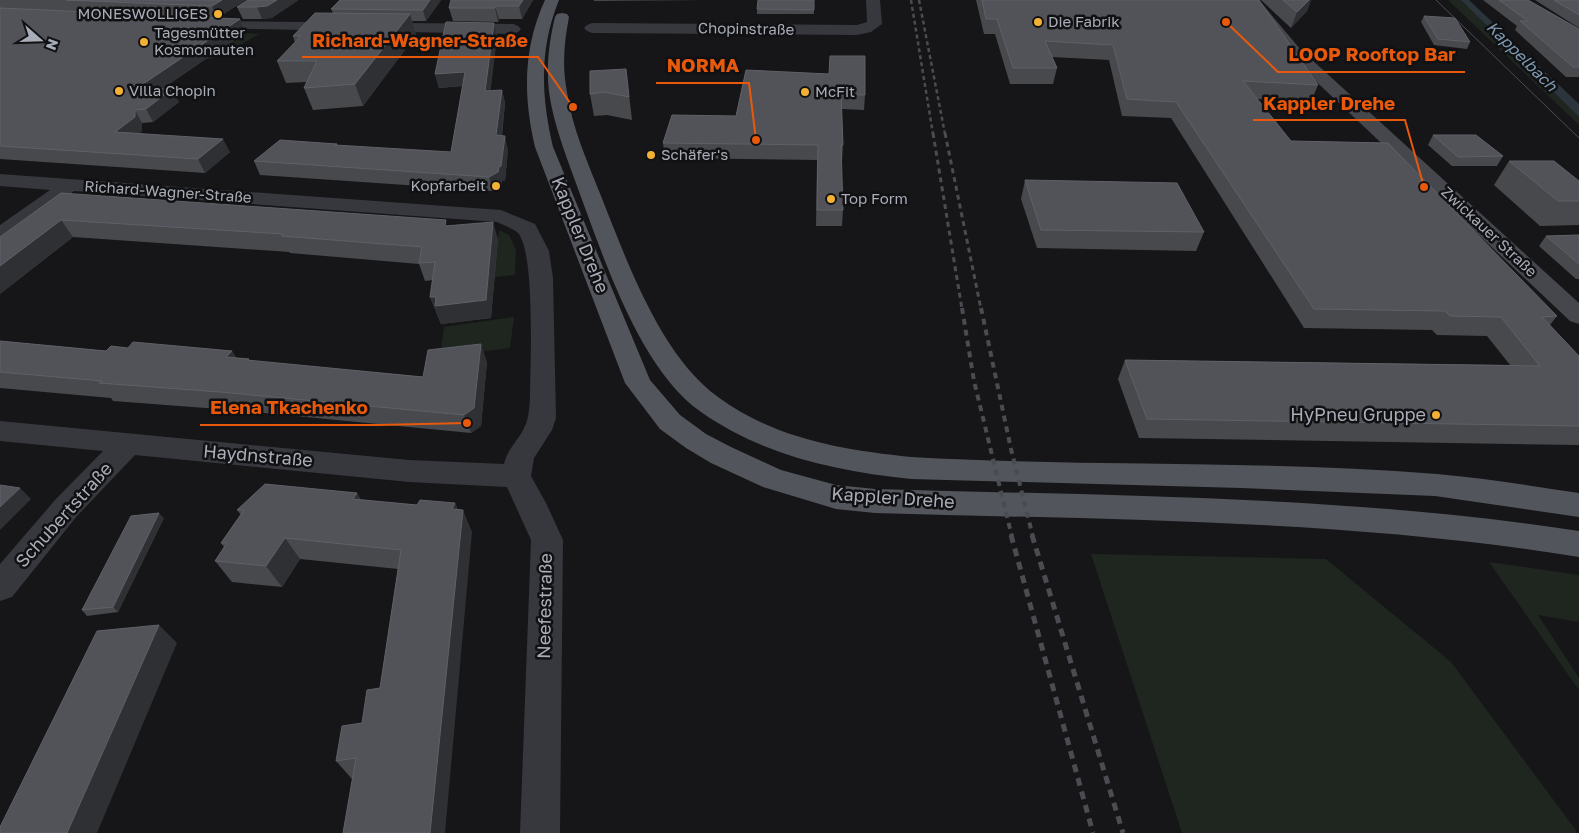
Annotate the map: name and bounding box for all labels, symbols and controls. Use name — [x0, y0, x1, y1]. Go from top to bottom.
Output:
place label: MONESWOLLIGES — [78, 4, 208, 22]
marker: MONESWOLLIGES — [212, 8, 224, 20]
place label: Die Fabrik — [1048, 12, 1120, 30]
north arrow — [15, 15, 65, 65]
marker: Die Fabrik — [1032, 16, 1044, 28]
water label: Kappelbach — [1483, 17, 1562, 96]
street label: Chopinstraße — [698, 18, 795, 38]
place label: Tagesmütter Kosmonauten — [154, 23, 254, 58]
callout: Richard-Wagner-Straße — [302, 23, 538, 57]
text: Richard-Wagner-Straße — [312, 28, 528, 51]
marker: Tagesmütter Kosmonauten — [138, 36, 150, 48]
text: N — [43, 37, 62, 53]
callout: LOOP Rooftop Bar — [1278, 38, 1465, 72]
text: LOOP Rooftop Bar — [1288, 42, 1456, 65]
callout: NORMA — [656, 49, 749, 83]
text: NORMA — [667, 53, 740, 76]
place label: Villa Chopin — [129, 81, 216, 99]
place label: McFit — [815, 82, 855, 100]
marker: Villa Chopin — [113, 85, 125, 97]
marker: McFit — [799, 86, 811, 98]
callout: Kappler Drehe — [1253, 86, 1405, 120]
text: Kappler Drehe — [1263, 91, 1395, 114]
place label: Schäfer's — [661, 145, 728, 163]
marker: Schäfer's — [645, 149, 657, 161]
street label: Kappler Drehe — [548, 173, 614, 296]
street label: Richard-Wagner-Straße — [84, 176, 253, 206]
place label: Kopfarbeit — [410, 176, 486, 194]
marker: Kopfarbeit — [490, 180, 502, 192]
street label: Zwickauer Straße — [1438, 182, 1541, 280]
place label: Top Form — [841, 189, 908, 207]
marker: Top Form — [825, 193, 837, 205]
callout: Elena Tkachenko — [200, 391, 378, 425]
text: Elena Tkachenko — [210, 395, 368, 418]
place label: HyPneu Gruppe — [1290, 403, 1426, 425]
marker: HyPneu Gruppe — [1430, 409, 1442, 421]
street label: Haydnstraße — [202, 439, 314, 471]
street label: Schubertstraße — [10, 457, 116, 571]
street label: Kappler Drehe — [831, 482, 955, 512]
street label: Neefestraße — [532, 553, 556, 659]

